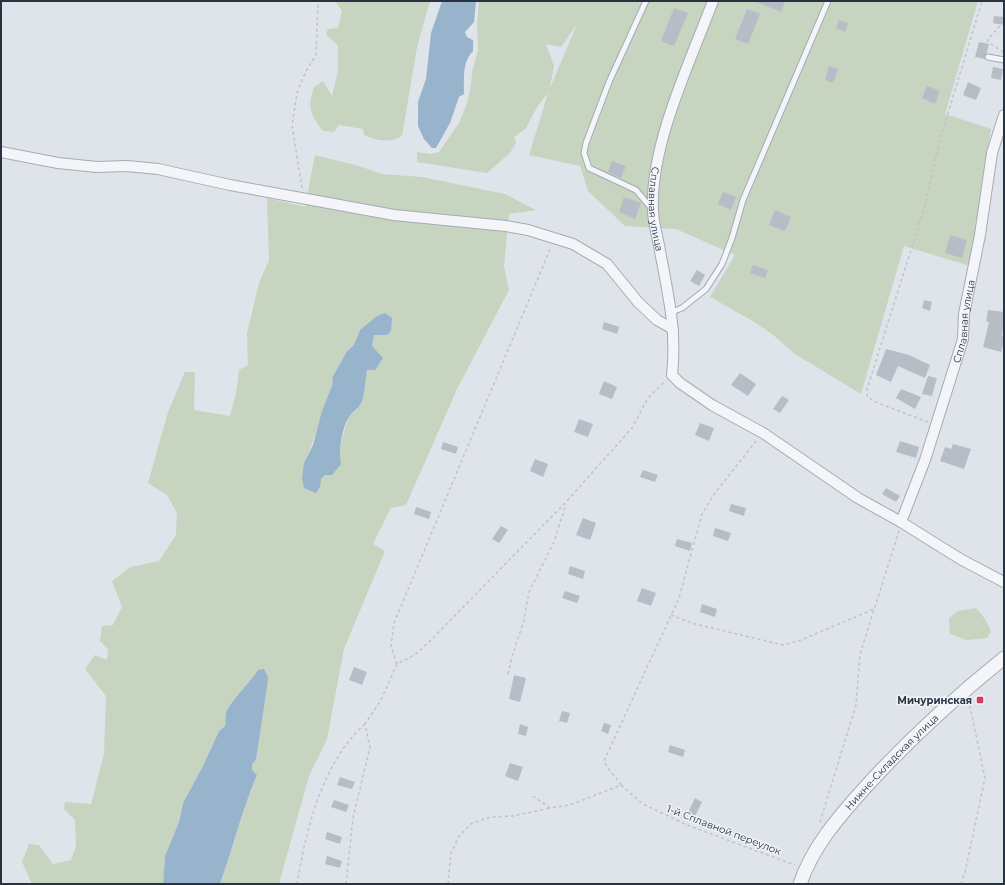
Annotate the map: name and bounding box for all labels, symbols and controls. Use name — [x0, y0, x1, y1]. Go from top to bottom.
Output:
street label: Сплавная улица — [646, 166, 666, 252]
street label: Сплавная улица — [949, 278, 977, 364]
place label: Мичуринская — [897, 694, 972, 707]
marker: Мичуринская — [975, 695, 985, 705]
street label: Нижне-Складская улица — [842, 711, 941, 813]
street label: 1-й Сплавной переулок — [665, 802, 783, 858]

